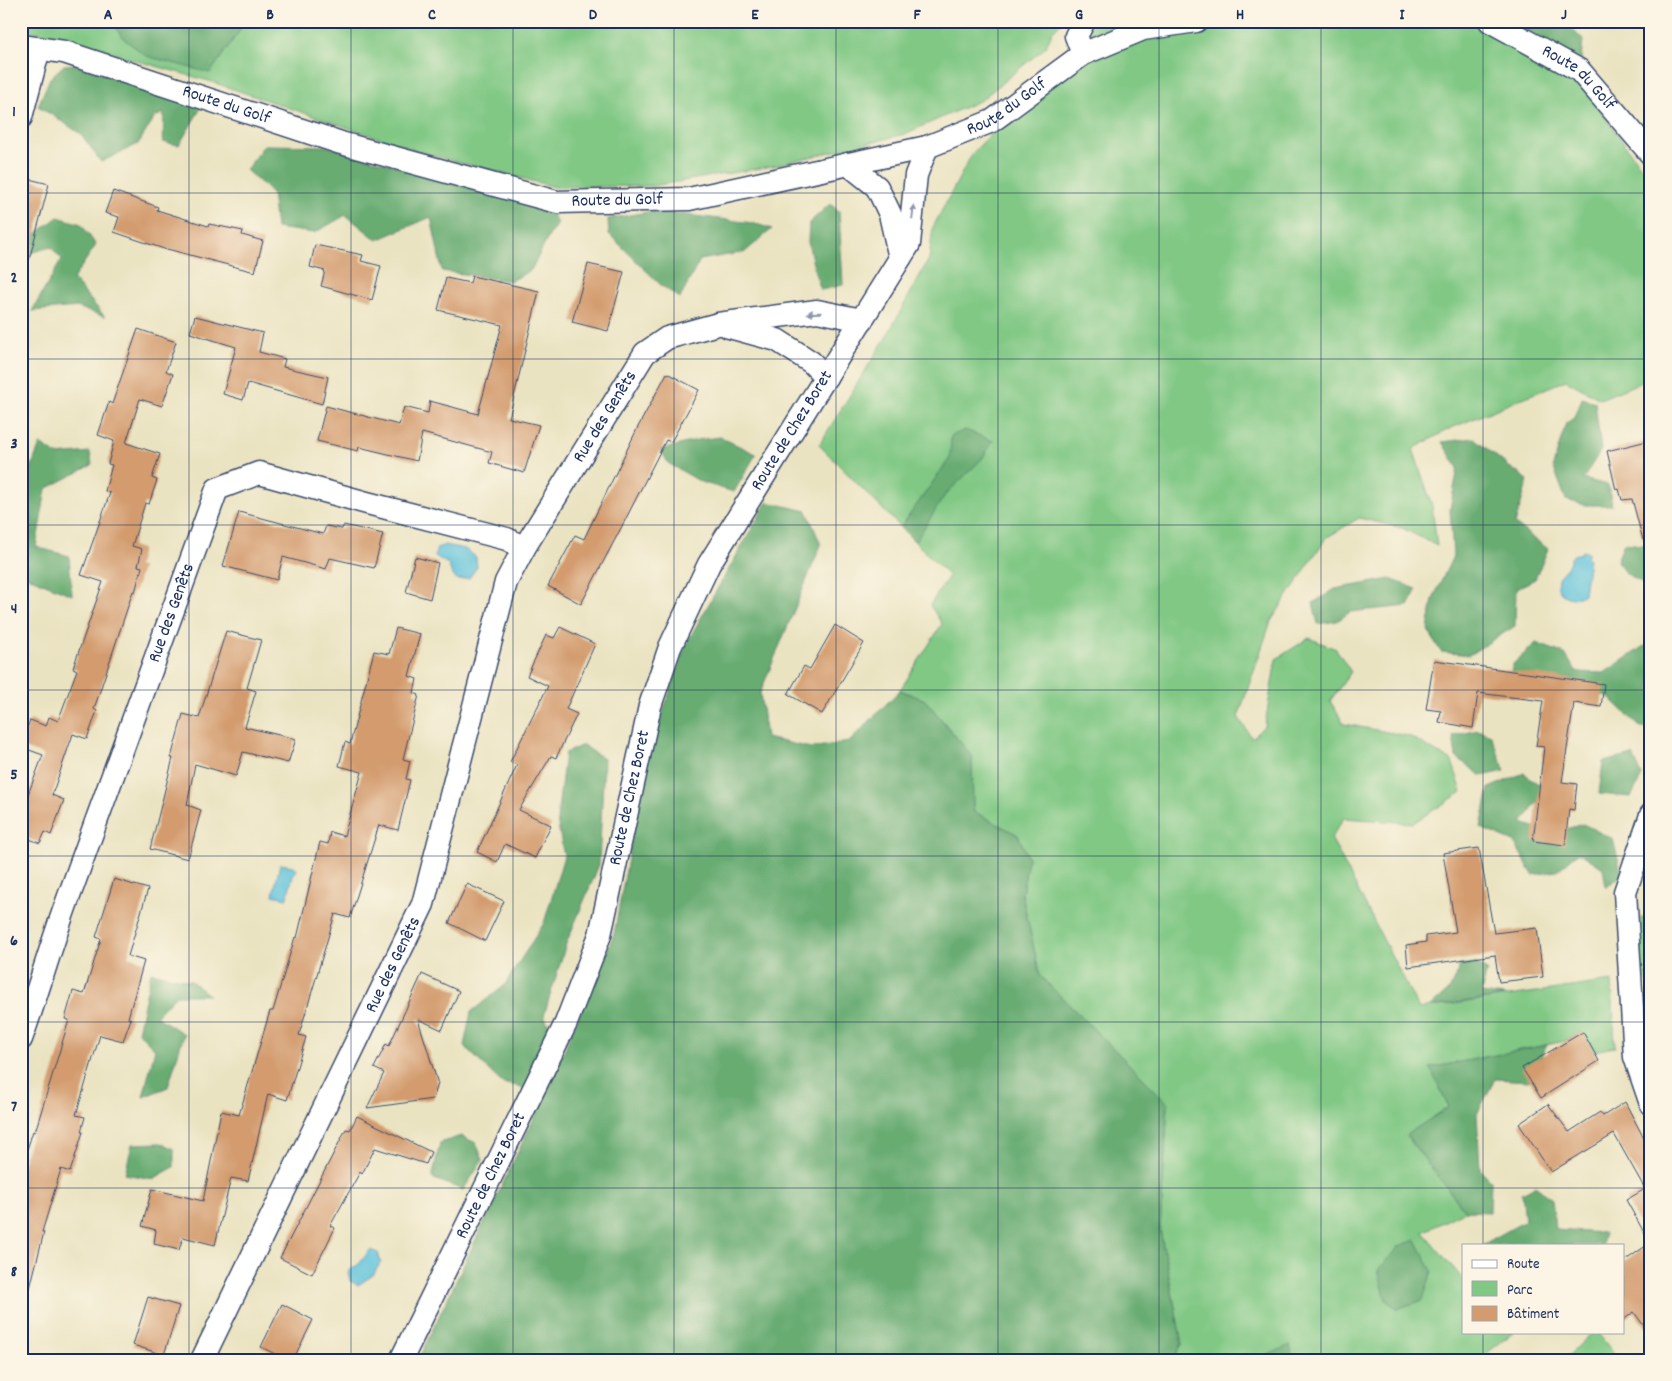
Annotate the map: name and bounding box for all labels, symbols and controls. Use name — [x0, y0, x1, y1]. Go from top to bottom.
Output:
text: A — [104, 4, 113, 27]
text: B — [266, 4, 274, 27]
text: C — [428, 4, 436, 27]
text: D — [589, 4, 598, 27]
text: E — [751, 4, 759, 27]
text: F — [913, 4, 921, 27]
text: G — [1075, 4, 1083, 27]
text: H — [1236, 4, 1244, 27]
text: I — [1400, 4, 1406, 27]
text: J — [1561, 4, 1567, 27]
street label: Route du Golf — [1537, 39, 1622, 117]
street label: Route du Golf — [963, 72, 1052, 142]
street label: Route du Golf — [179, 79, 274, 132]
text: 1 — [12, 101, 16, 124]
street label: Route du Golf — [571, 187, 664, 214]
one-way arrow — [909, 204, 917, 220]
text: 2 — [11, 267, 18, 290]
one-way arrow — [805, 309, 821, 317]
street label: Rue des Genêts — [567, 366, 643, 468]
street label: Route de Chez Boret — [745, 366, 839, 496]
text: 3 — [10, 433, 18, 456]
street label: Rue des Genêts — [142, 560, 201, 666]
text: 4 — [11, 598, 17, 621]
street label: Route de Chez Boret — [603, 728, 657, 868]
text: 5 — [10, 764, 18, 787]
street label: Rue des Genêts — [360, 913, 427, 1017]
text: 6 — [10, 930, 18, 953]
text: 7 — [11, 1096, 17, 1119]
street label: Route de Chez Boret — [450, 1108, 533, 1243]
legend — [1462, 1244, 1624, 1334]
text: Route — [1507, 1254, 1540, 1276]
text: 8 — [11, 1261, 18, 1284]
text: Parc — [1507, 1280, 1532, 1302]
text: Bâtiment — [1507, 1304, 1560, 1326]

